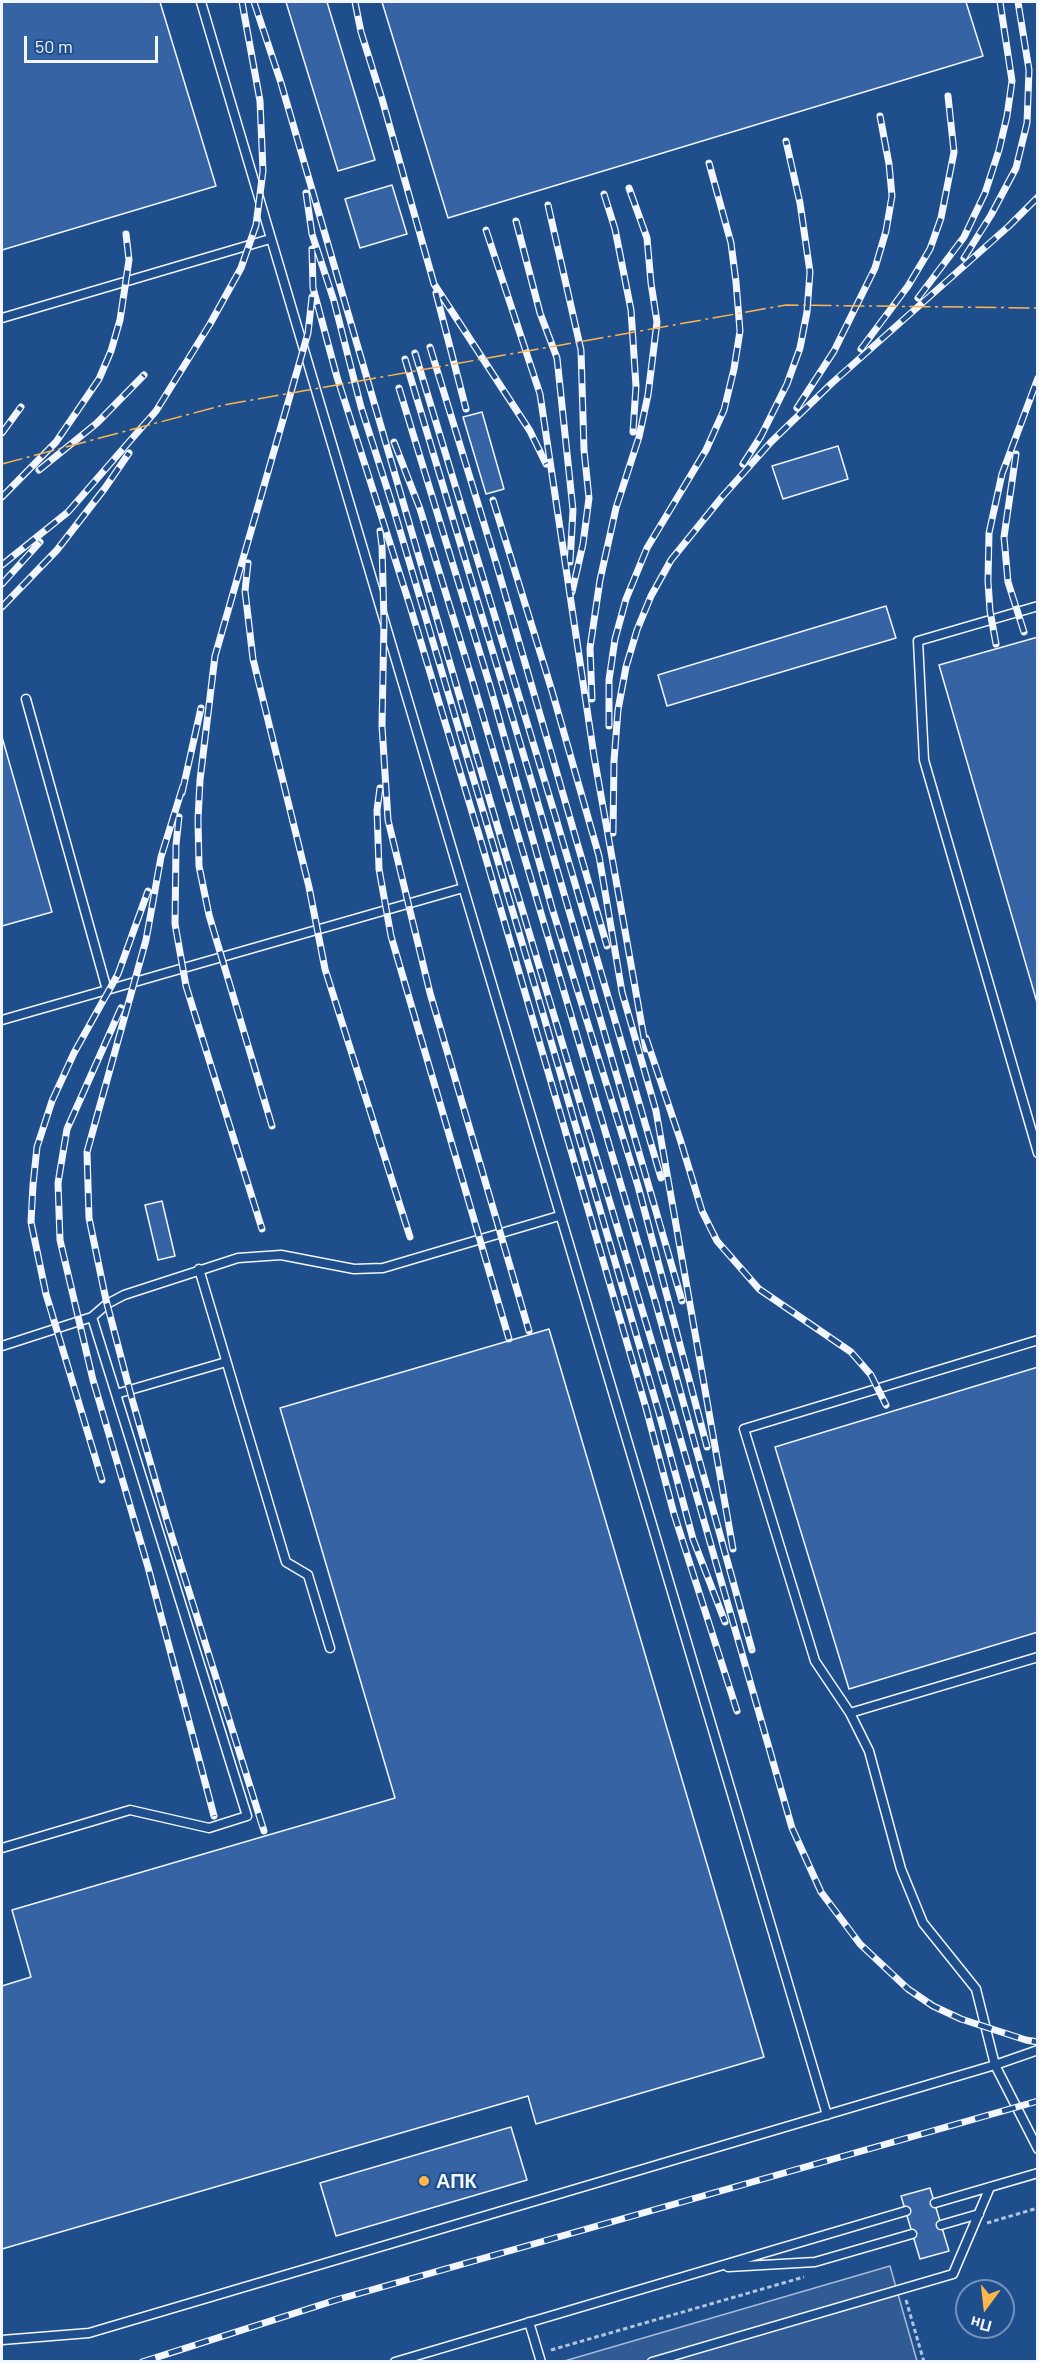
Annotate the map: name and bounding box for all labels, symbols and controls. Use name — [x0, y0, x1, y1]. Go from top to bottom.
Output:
scale bar — [27, 24, 160, 62]
text: 50 m — [35, 35, 73, 57]
place label: АПК — [436, 2169, 477, 2193]
marker: АПК — [417, 2174, 431, 2188]
north arrow — [955, 2279, 1015, 2339]
text: Пн — [968, 2313, 993, 2337]

